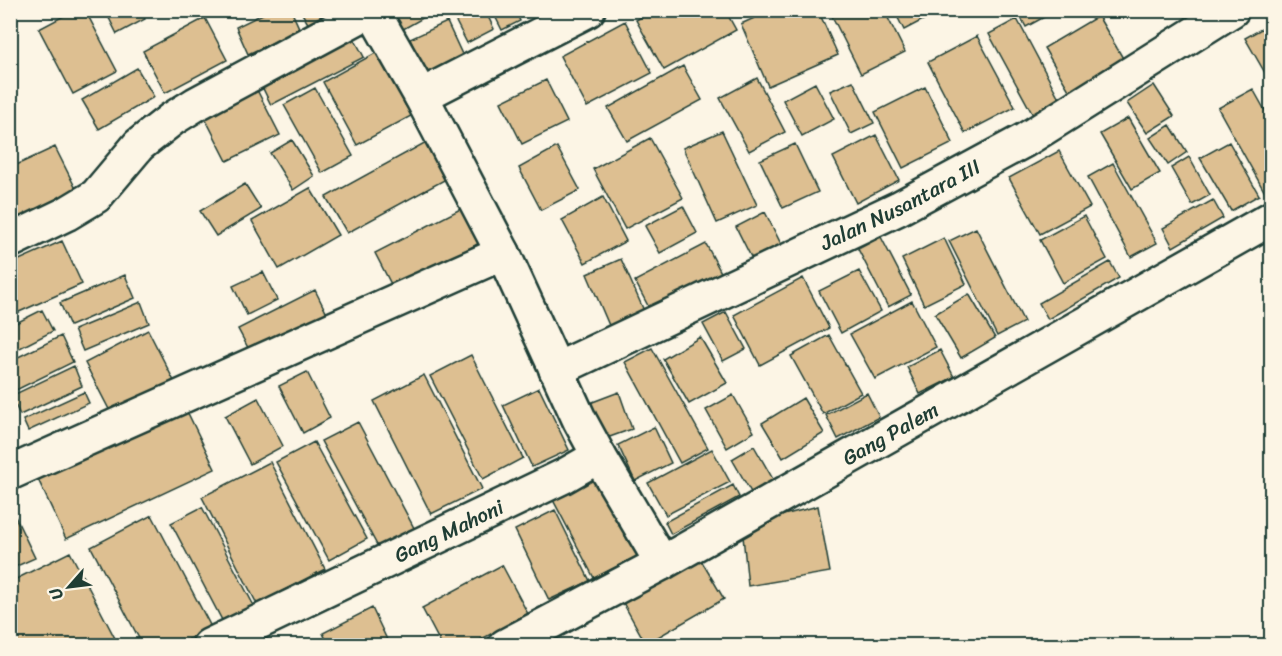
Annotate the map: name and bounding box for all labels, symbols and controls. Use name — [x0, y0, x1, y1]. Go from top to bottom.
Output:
street label: Jalan Nusantara III — [813, 148, 988, 262]
street label: Gang Palem — [835, 391, 946, 476]
street label: Gang Mahoni — [387, 488, 511, 574]
north arrow — [39, 557, 99, 617]
text: U — [40, 581, 71, 605]

